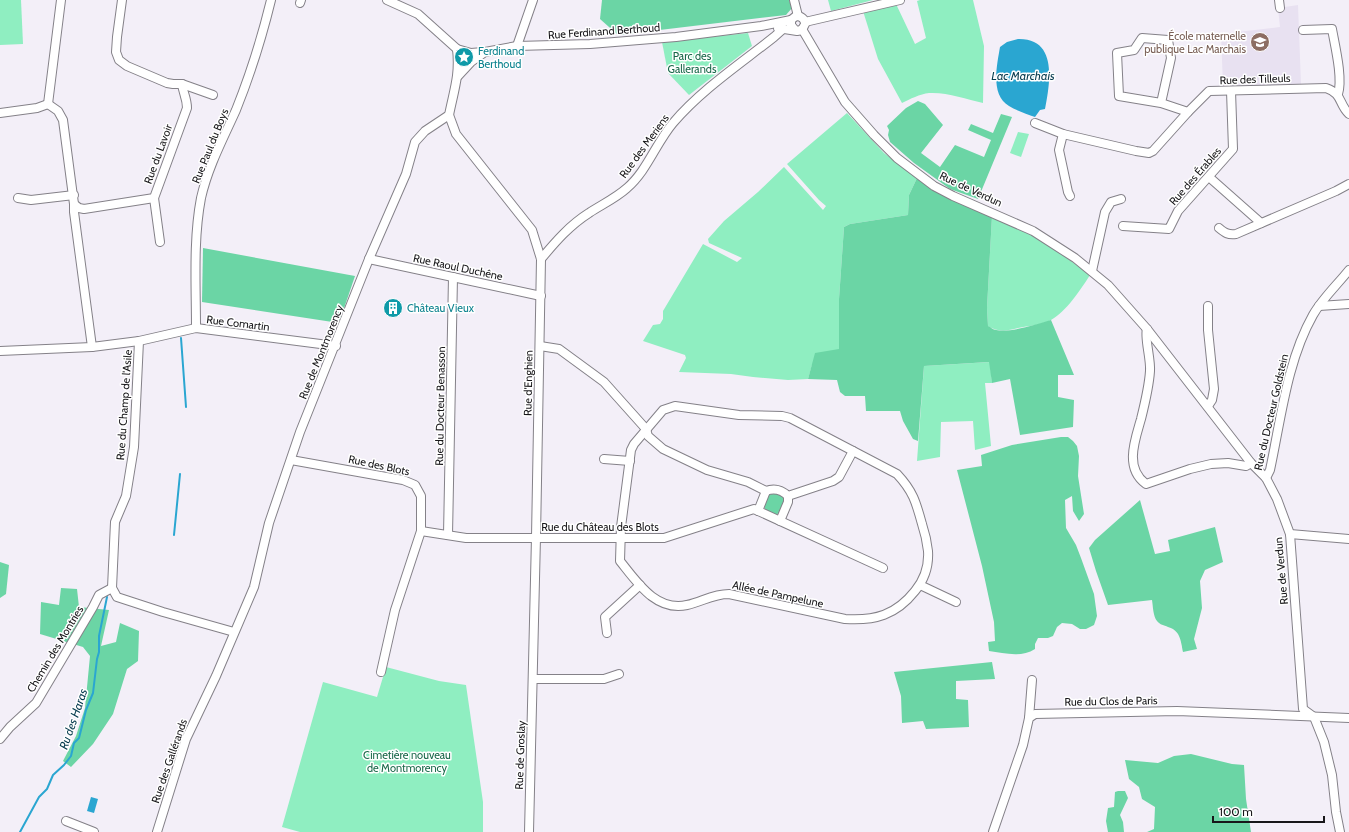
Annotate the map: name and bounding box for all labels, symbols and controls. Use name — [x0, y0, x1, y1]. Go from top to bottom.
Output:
street label: Rue Ferdinand Berthoud — [547, 20, 661, 42]
place label: École maternelle publique Lac Marchais — [1144, 29, 1246, 56]
school or university icon: École maternelle publique Lac Marchais — [1249, 31, 1271, 53]
place label: Ferdinand Berthoud — [478, 44, 524, 71]
place icon: Ferdinand Berthoud — [453, 46, 475, 68]
park label: Parc des Gallerands — [668, 49, 717, 76]
water label: Lac Marchais — [991, 68, 1055, 83]
street label: Rue des Tilleuls — [1219, 71, 1291, 87]
street label: Rue Paul du Boys — [189, 106, 232, 185]
street label: Rue des Meriens — [616, 111, 672, 181]
street label: Rue du Lavoir — [141, 122, 175, 186]
street label: Rue des Érables — [1166, 144, 1224, 208]
street label: Rue de Verdun — [937, 168, 1005, 210]
street label: Rue Raoul Duchêne — [412, 251, 504, 283]
building icon: Château Vieux — [382, 297, 404, 319]
place label: Château Vieux — [407, 301, 475, 315]
street label: Rue de Montmorency — [296, 302, 346, 401]
street label: Rue Comartin — [206, 312, 270, 334]
street label: Rue du Docteur Benasson — [432, 346, 448, 466]
street label: Rue du Champ de l'Asile — [113, 349, 135, 461]
street label: Rue d'Enghien — [520, 350, 536, 416]
street label: Rue du Docteur Goldstein — [1251, 352, 1291, 472]
street label: Rue des Blots — [347, 452, 411, 478]
street label: Rue du Château des Blots — [541, 520, 659, 534]
street label: Rue de Verdun — [1271, 537, 1291, 605]
street label: Allée de Pampelune — [731, 578, 825, 611]
street label: Chemin des Montries — [24, 603, 87, 695]
water label: Ru des Haras — [56, 686, 90, 751]
street label: Rue du Clos de Paris — [1064, 693, 1158, 709]
street label: Rue des Gallérands — [148, 717, 190, 805]
street label: Rue de Groslay — [512, 720, 528, 790]
park label: Cimetière nouveau de Montmorency — [363, 748, 451, 775]
scale bar — [1213, 798, 1324, 824]
text: 100 m — [1219, 804, 1253, 819]

